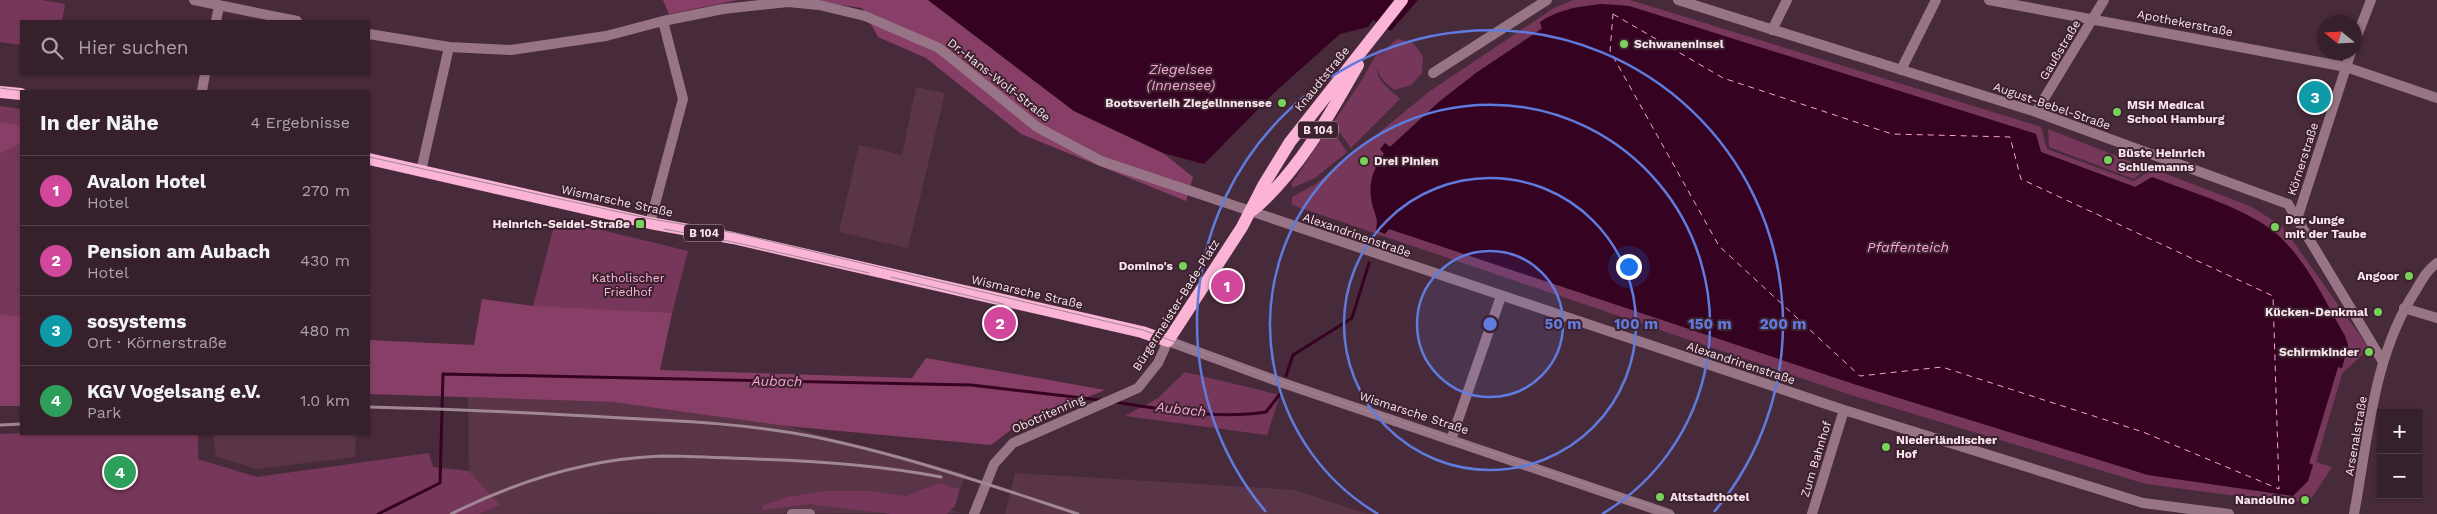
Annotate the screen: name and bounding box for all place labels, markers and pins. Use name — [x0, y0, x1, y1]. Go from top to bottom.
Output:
place label: Schwaneninsel — [1634, 37, 1724, 51]
marker: Schwaneninsel — [1618, 38, 1630, 50]
pin: 3 — [2299, 78, 2331, 116]
place label: Bootsverleih Ziegelinnensee — [1105, 96, 1272, 110]
marker: Bootsverleih Ziegelinnensee — [1276, 97, 1288, 109]
place label: MSH Medical School Hamburg — [2127, 98, 2225, 126]
marker: MSH Medical School Hamburg — [2111, 106, 2123, 118]
place label: Büste Heinrich Schliemanns — [2118, 146, 2205, 174]
place label: Drei Pinien — [1374, 154, 1438, 168]
marker: Büste Heinrich Schliemanns — [2102, 154, 2114, 166]
marker: Drei Pinien — [1358, 155, 1370, 167]
place label: Der Junge mit der Taube — [2285, 213, 2367, 241]
place label: Heinrich-Seidel-Straße — [492, 217, 630, 231]
marker: Heinrich-Seidel-Straße — [634, 218, 646, 230]
marker: Der Junge mit der Taube — [2269, 221, 2281, 233]
place label: Domino's — [1119, 259, 1174, 273]
marker: Domino's — [1177, 260, 1189, 272]
pin: 1 — [1211, 267, 1243, 305]
place label: Angoor — [2357, 269, 2400, 283]
marker: Angoor — [2403, 270, 2415, 282]
pin: 2 — [984, 304, 1016, 342]
place label: Kücken-Denkmal — [2265, 305, 2368, 319]
marker: Kücken-Denkmal — [2372, 306, 2384, 318]
centre of rings — [1481, 315, 1499, 333]
place label: Schirmkinder — [2279, 345, 2360, 359]
marker: Schirmkinder — [2363, 346, 2375, 358]
place label: Niederländischer Hof — [1896, 433, 1998, 461]
marker: Niederländischer Hof — [1880, 441, 1892, 453]
pin: 4 — [104, 453, 136, 491]
place label: Altstadthotel — [1670, 490, 1749, 504]
marker: Altstadthotel — [1654, 491, 1666, 503]
place label: Nandolino — [2235, 493, 2295, 507]
marker: Nandolino — [2299, 494, 2311, 506]

